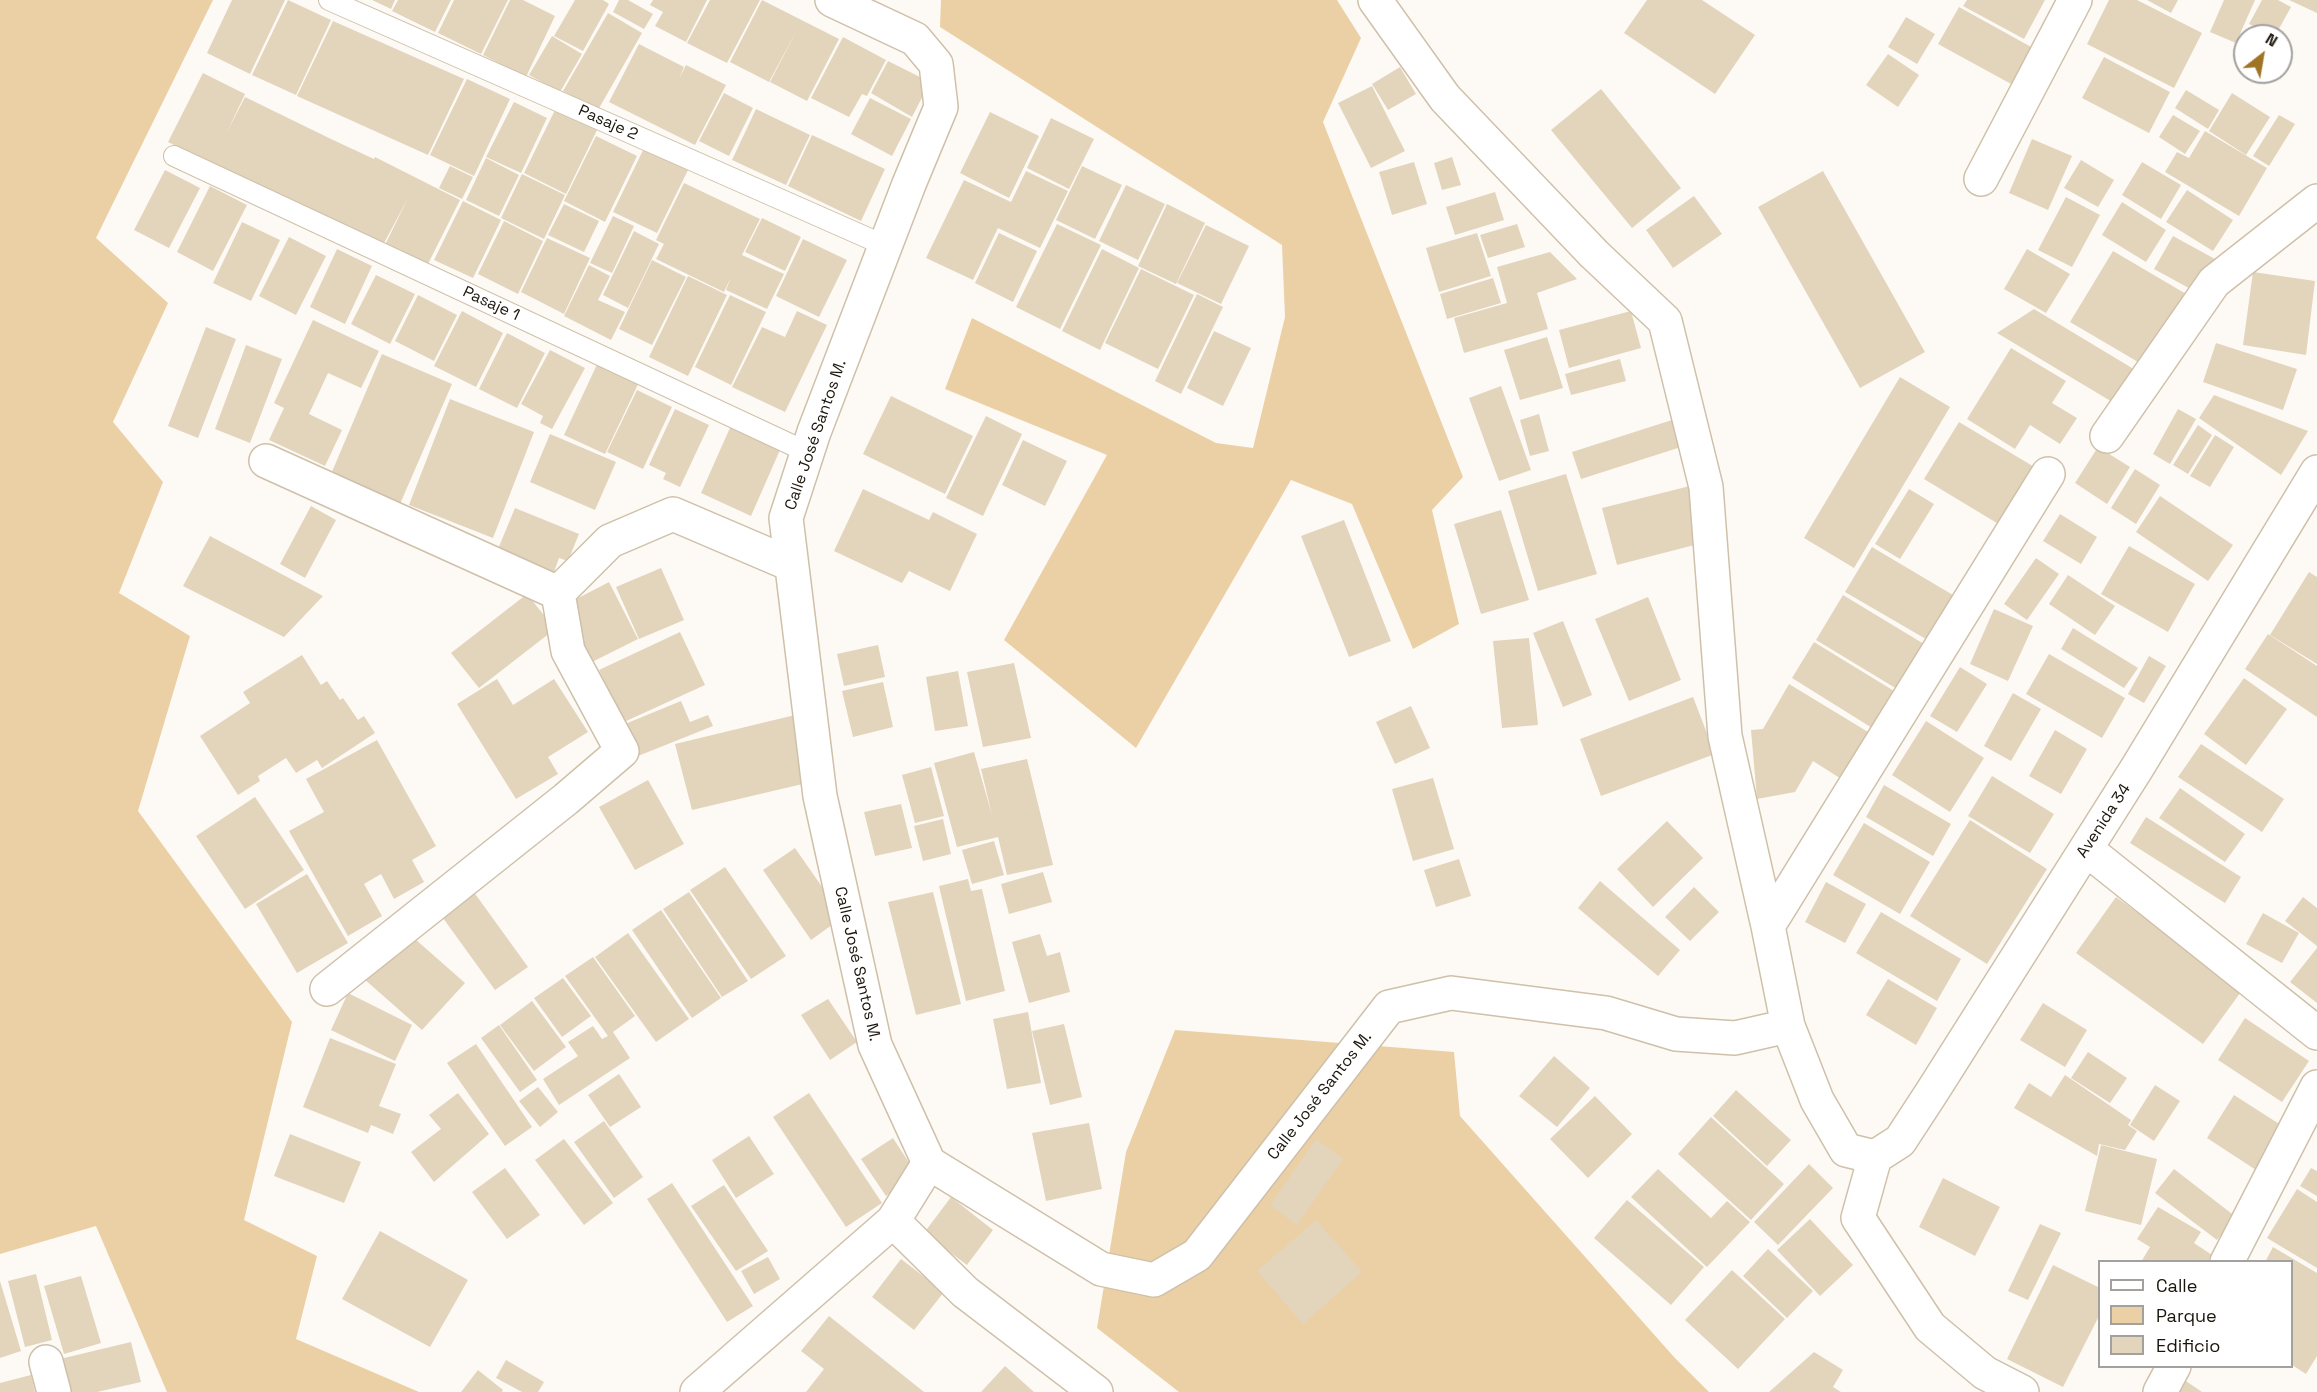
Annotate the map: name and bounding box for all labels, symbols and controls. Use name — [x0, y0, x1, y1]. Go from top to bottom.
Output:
north arrow — [2233, 24, 2293, 84]
text: N — [2261, 28, 2282, 52]
street label: Pasaje 2 — [575, 101, 641, 145]
street label: Pasaje 1 — [460, 283, 522, 325]
street label: Calle José Santos M. — [781, 357, 851, 513]
street label: Avenida 34 — [2073, 780, 2135, 862]
street label: Calle José Santos M. — [830, 885, 884, 1043]
street label: Calle José Santos M. — [1264, 1028, 1376, 1164]
legend — [2098, 1260, 2293, 1368]
text: Calle — [2156, 1274, 2197, 1297]
text: Parque — [2156, 1304, 2217, 1327]
text: Edificio — [2156, 1334, 2220, 1357]

